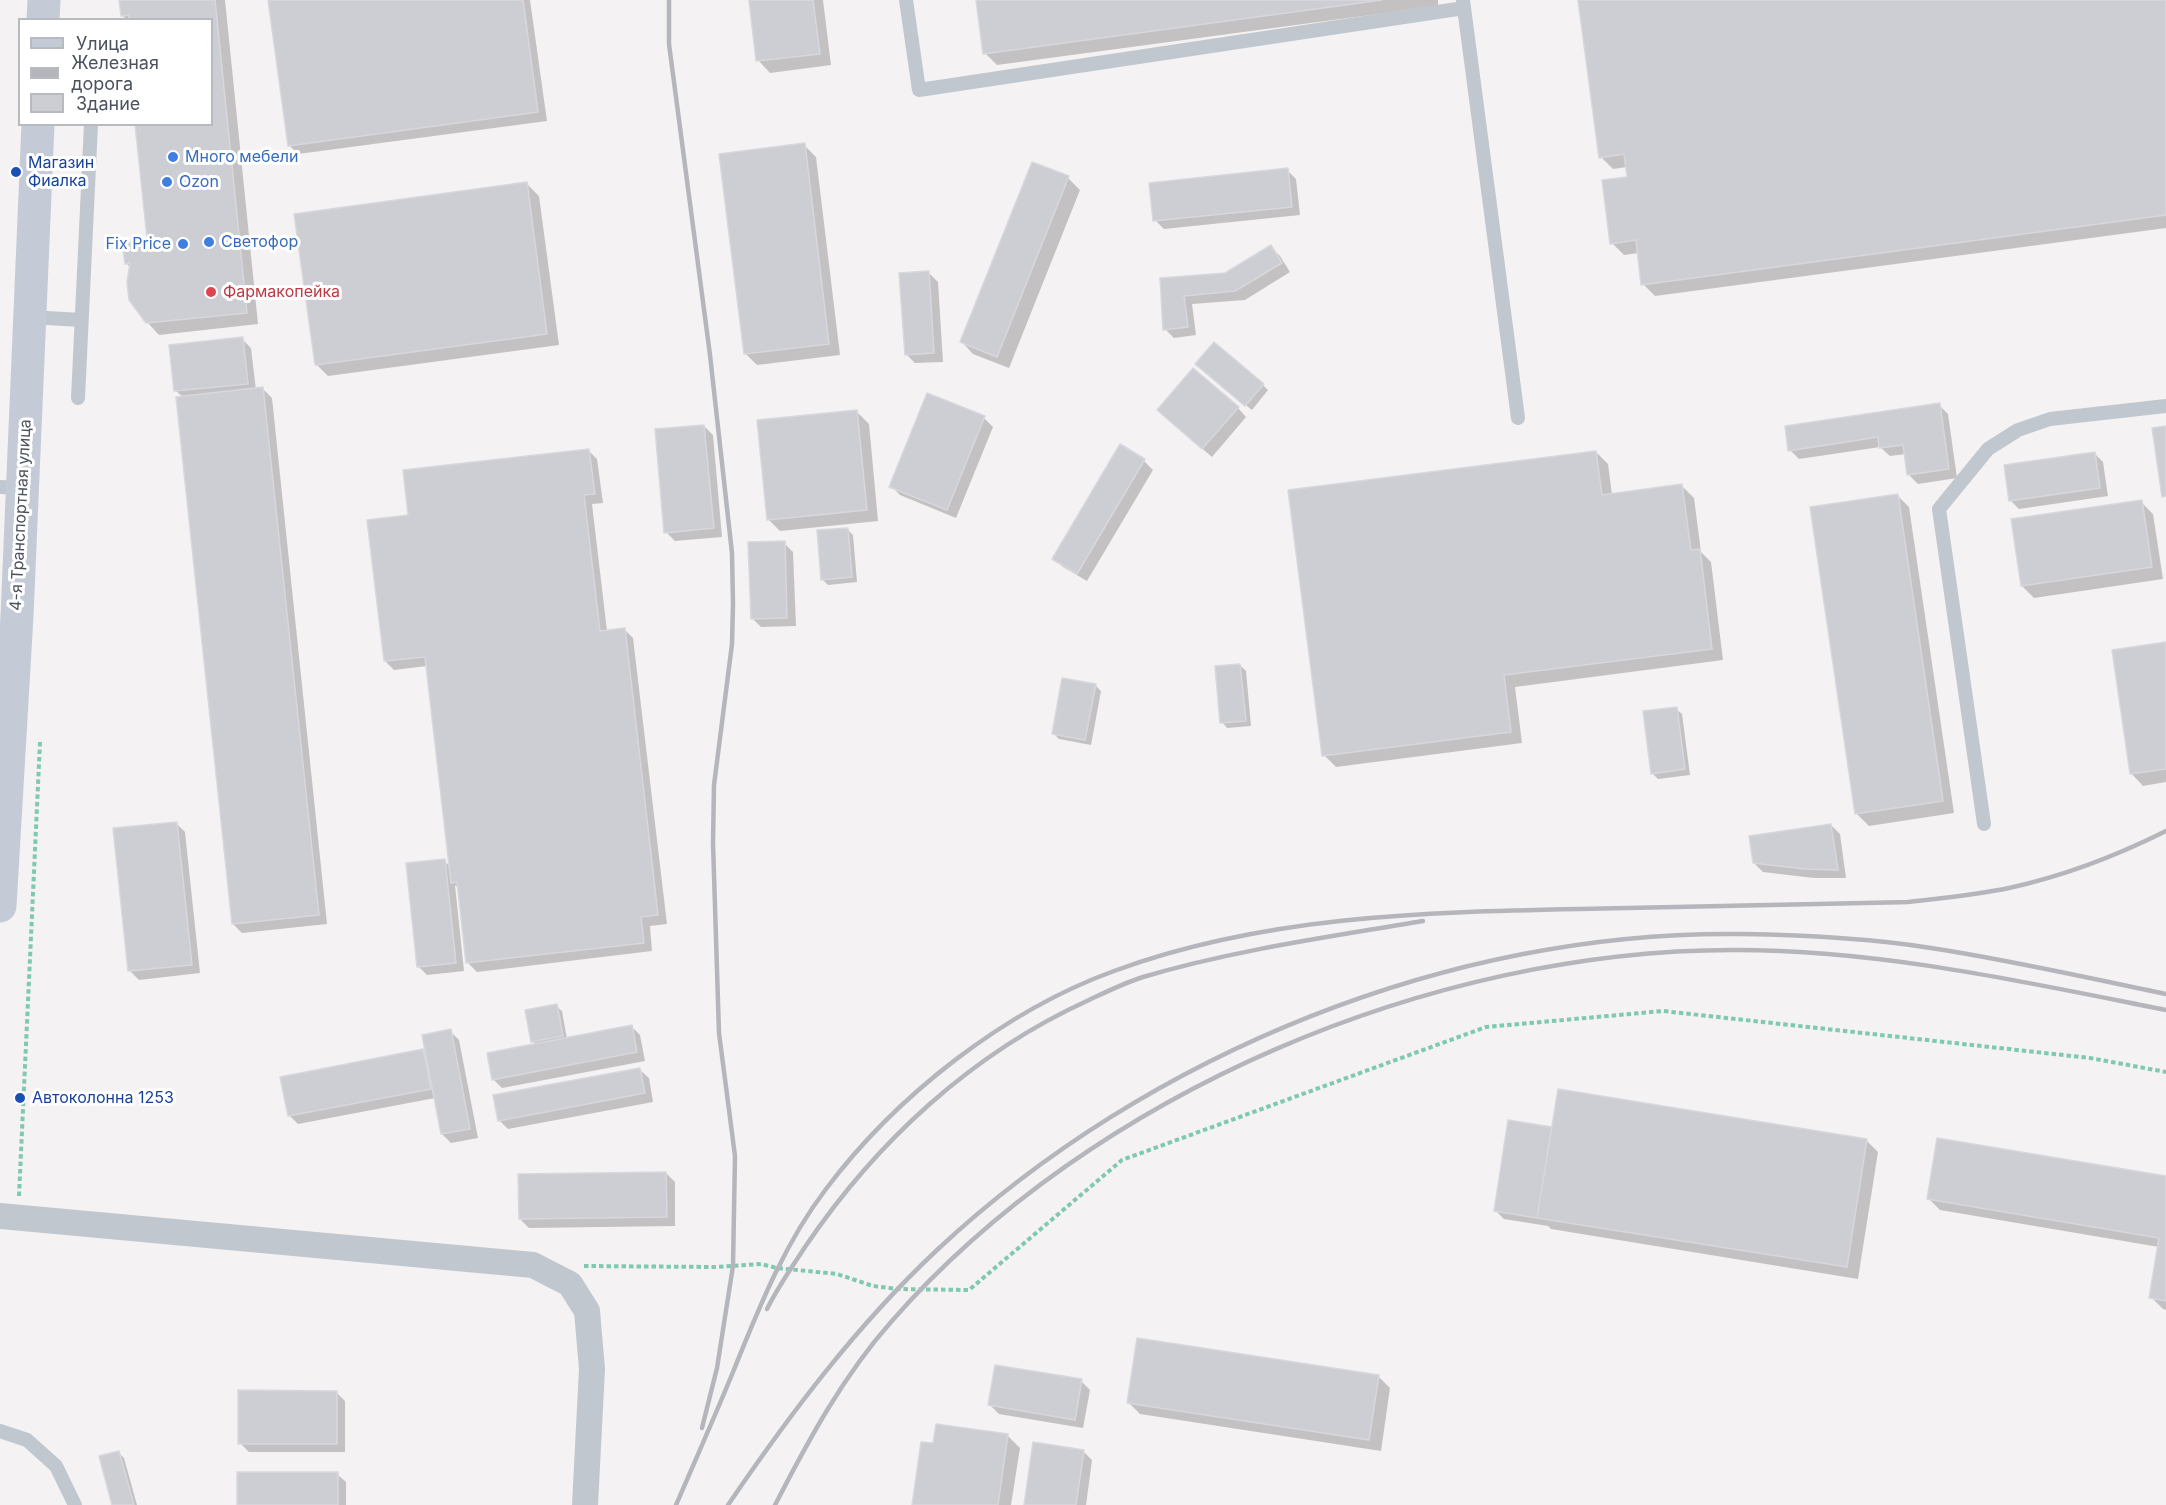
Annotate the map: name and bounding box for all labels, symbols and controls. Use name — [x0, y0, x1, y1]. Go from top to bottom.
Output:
legend — [18, 18, 213, 126]
text: Улица — [76, 33, 129, 54]
text: Железная дорога — [71, 52, 159, 94]
text: Здание — [76, 93, 140, 114]
place label: Много мебели — [185, 147, 298, 167]
marker: Много мебели — [166, 150, 180, 164]
place label: Магазин Фиалка — [28, 153, 94, 191]
marker: Магазин Фиалка — [9, 165, 23, 179]
place label: Ozon — [179, 172, 219, 192]
marker: Ozon — [160, 175, 174, 189]
place label: Светофор — [221, 232, 298, 252]
place label: Fix Price — [106, 234, 171, 254]
marker: Светофор — [202, 235, 216, 249]
marker: Fix Price — [176, 237, 190, 251]
place label: Фармакопейка — [223, 282, 340, 302]
marker: Фармакопейка — [204, 285, 218, 299]
street label: 4-я Транспортная улица — [6, 419, 36, 611]
place label: Автоколонна 1253 — [32, 1088, 174, 1108]
marker: Автоколонна 1253 — [13, 1091, 27, 1105]

